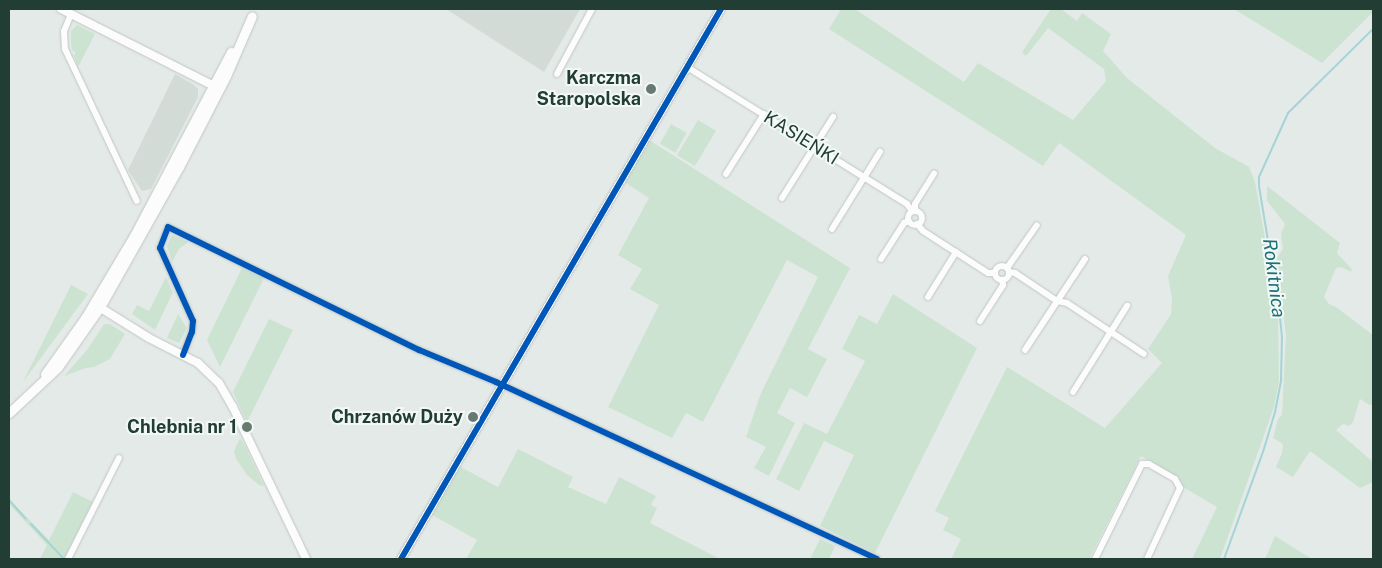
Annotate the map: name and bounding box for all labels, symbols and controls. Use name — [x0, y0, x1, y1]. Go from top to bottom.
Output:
place label: Karczma Staropolska — [537, 68, 641, 110]
marker: Karczma Staropolska — [645, 83, 657, 95]
street label: KASIEŃKI — [760, 106, 842, 170]
water label: Rokitnica — [1258, 237, 1290, 319]
place label: Chrzanów Duży — [331, 406, 463, 428]
marker: Chrzanów Duży — [467, 411, 479, 423]
place label: Chlebnia nr 1 — [127, 416, 237, 438]
marker: Chlebnia nr 1 — [241, 421, 253, 433]

